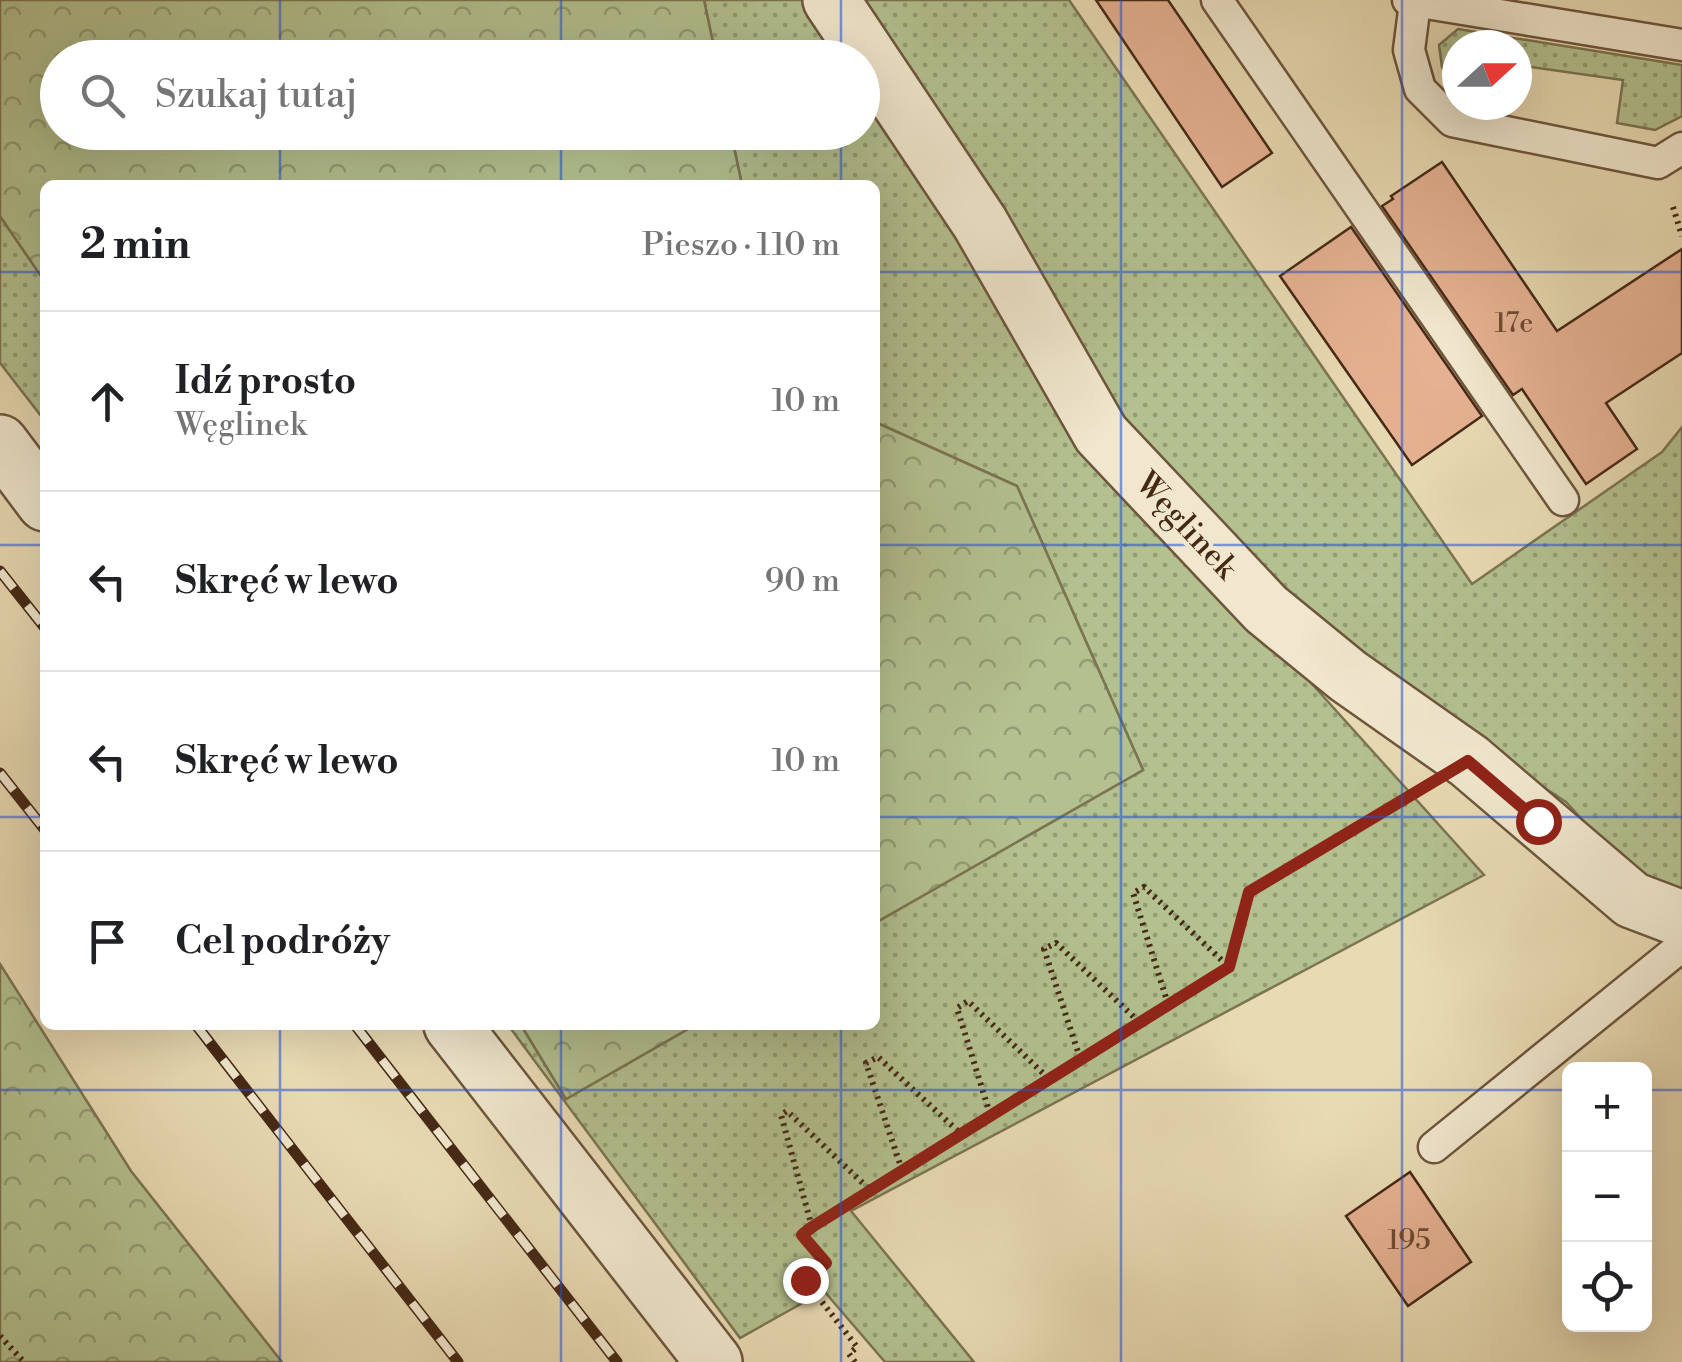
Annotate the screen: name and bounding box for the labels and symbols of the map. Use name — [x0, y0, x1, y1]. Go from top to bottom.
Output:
north arrow — [1442, 30, 1532, 120]
house number: 17e — [1495, 306, 1533, 341]
street label: Węglinek — [1126, 463, 1247, 589]
route start — [1516, 799, 1562, 845]
house number: 195 — [1387, 1223, 1431, 1258]
route end — [783, 1258, 829, 1304]

